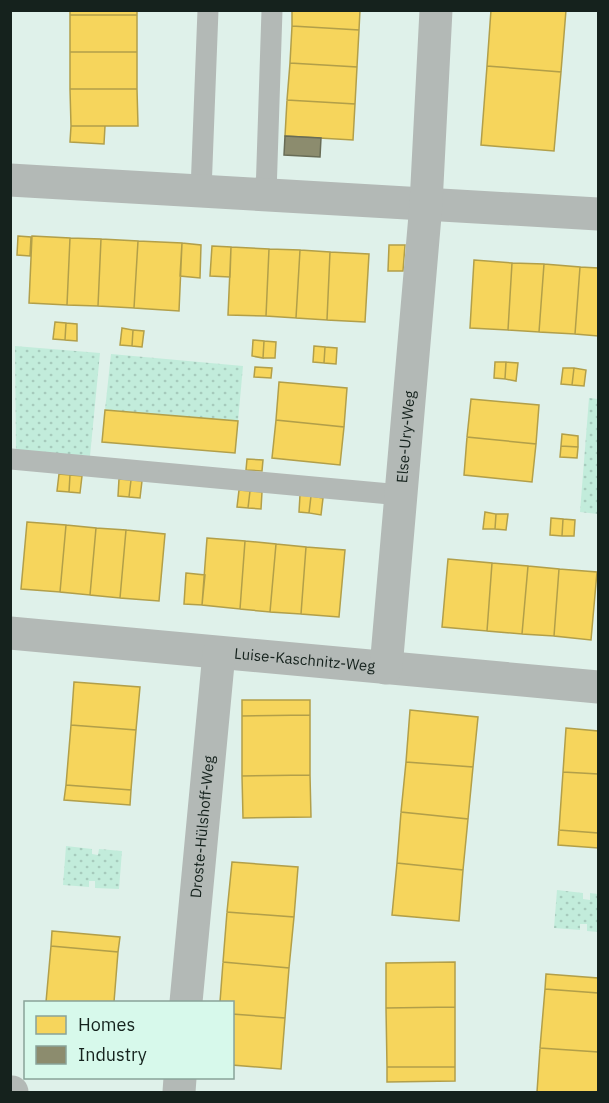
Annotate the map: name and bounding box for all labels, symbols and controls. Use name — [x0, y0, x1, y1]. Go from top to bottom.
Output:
street label: Else-Ury-Weg — [392, 390, 419, 484]
street label: Luise-Kaschnitz-Weg — [233, 644, 376, 676]
street label: Droste-Hülshoff-Weg — [186, 755, 218, 899]
legend — [24, 1001, 234, 1079]
text: Homes — [78, 1013, 135, 1036]
text: Industry — [78, 1043, 147, 1066]

